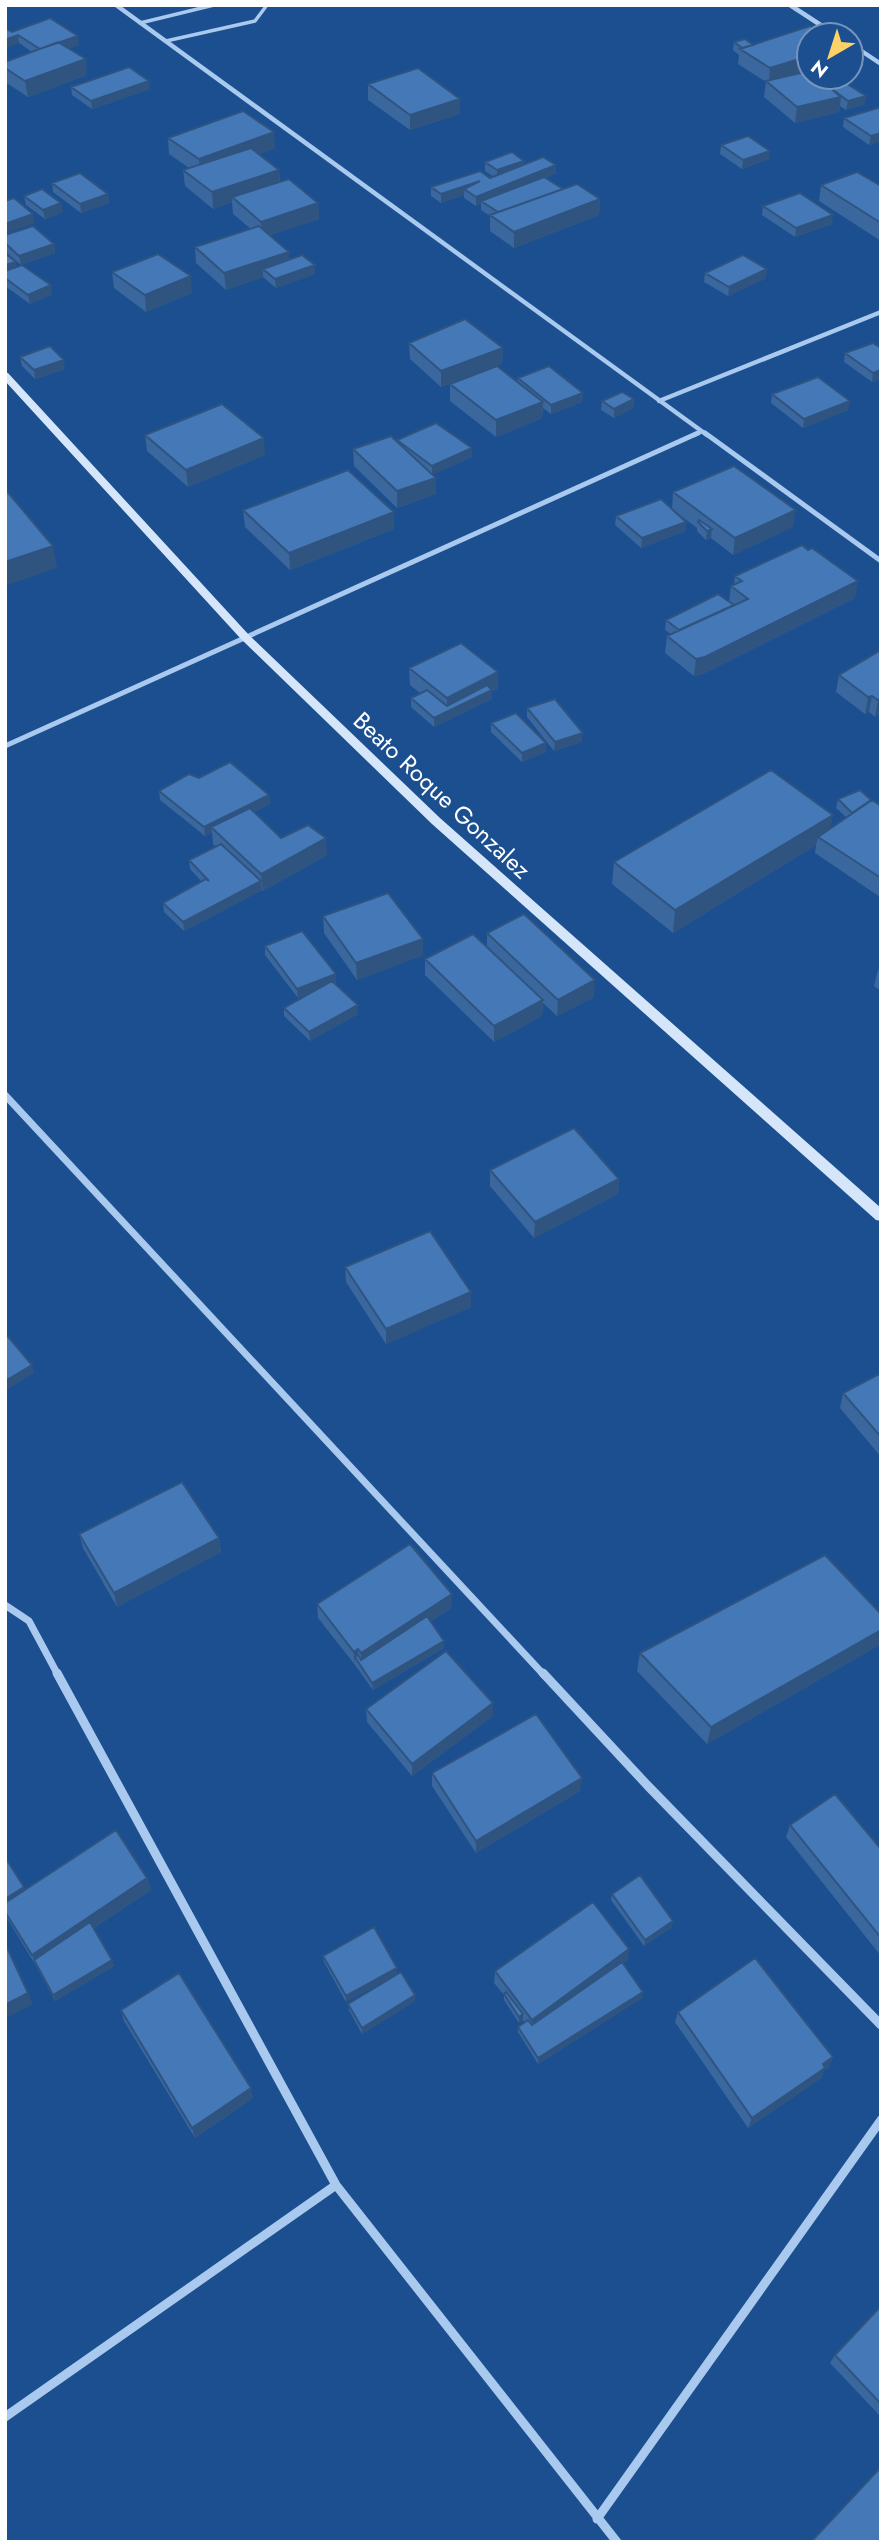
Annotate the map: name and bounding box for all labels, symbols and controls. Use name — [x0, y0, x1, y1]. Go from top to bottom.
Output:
north arrow — [795, 21, 865, 91]
text: N — [805, 54, 834, 84]
street label: Beato Roque Gonzalez — [346, 703, 538, 887]

